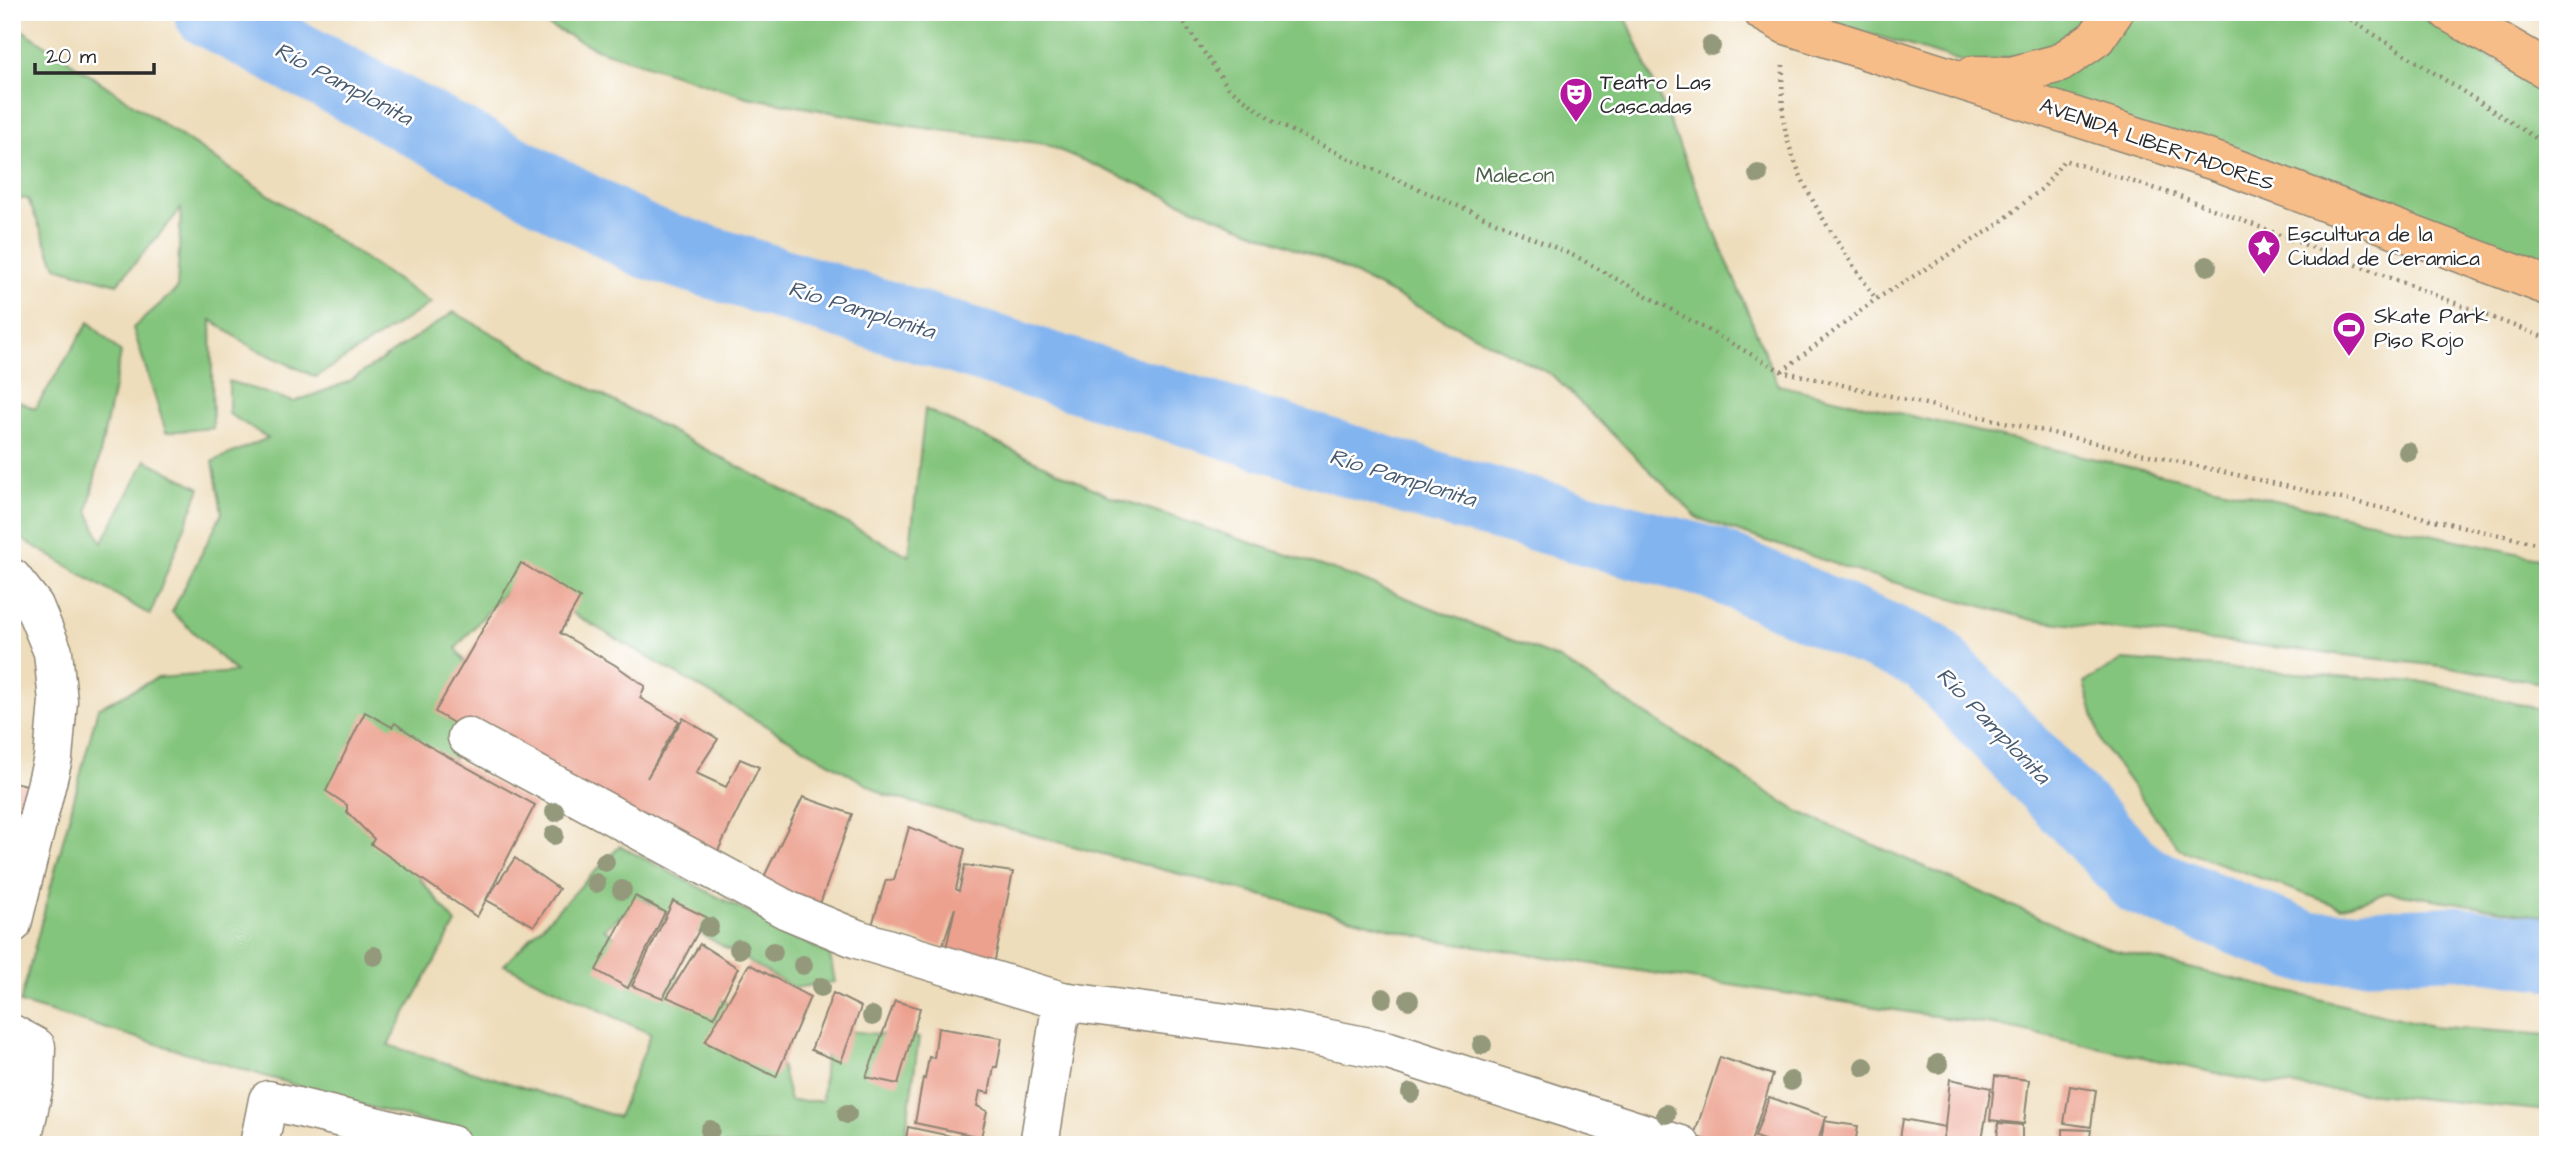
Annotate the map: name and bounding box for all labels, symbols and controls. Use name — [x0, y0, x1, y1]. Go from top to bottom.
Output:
scale bar — [35, 32, 154, 76]
water label: Río Pamplonita — [269, 34, 419, 134]
text: 20 m — [46, 42, 97, 71]
place label: Teatro Las Cascadas — [1600, 68, 1711, 121]
theatre icon: Teatro Las Cascadas — [1557, 75, 1595, 124]
street label: AVENIDA LIBERTADORES — [2036, 91, 2278, 198]
park label: Malecon — [1476, 161, 1554, 190]
place label: Escultura de la Ciudad de Ceramica — [2288, 220, 2480, 273]
place icon: Escultura de la Ciudad de Ceramica — [2245, 227, 2283, 276]
water label: Río Pamplonita — [785, 272, 940, 348]
place label: Skate Park Piso Rojo — [2374, 302, 2488, 355]
sports icon: Skate Park Piso Rojo — [2330, 309, 2368, 358]
water label: Río Pamplonita — [1326, 440, 1481, 516]
water label: Río Pamplonita — [1929, 660, 2058, 792]

